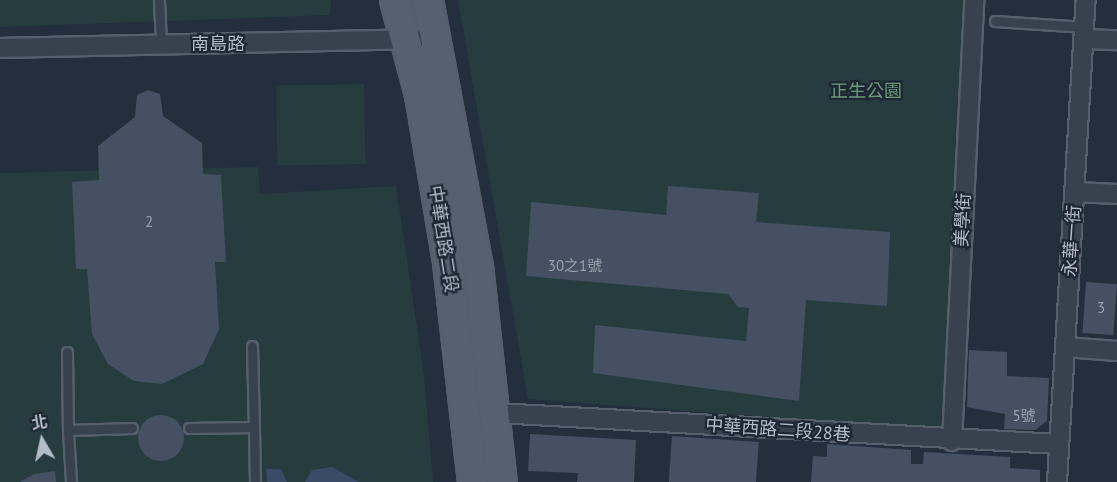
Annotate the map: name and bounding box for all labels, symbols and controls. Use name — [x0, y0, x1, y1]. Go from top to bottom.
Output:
street label: 南島路 — [191, 33, 245, 55]
park label: 正生公園 — [830, 80, 902, 102]
street label: 中華西路二段 — [424, 184, 462, 294]
street label: 美學街 — [951, 192, 975, 248]
street label: 永華一街 — [1059, 204, 1085, 278]
house number: 2 — [145, 213, 153, 231]
house number: 30之1號 — [548, 257, 602, 275]
house number: 3 — [1097, 299, 1105, 317]
house number: 5號 — [1012, 407, 1036, 425]
north arrow — [12, 410, 72, 470]
text: 北 — [30, 411, 49, 433]
street label: 中華西路二段28巷 — [705, 414, 851, 446]

